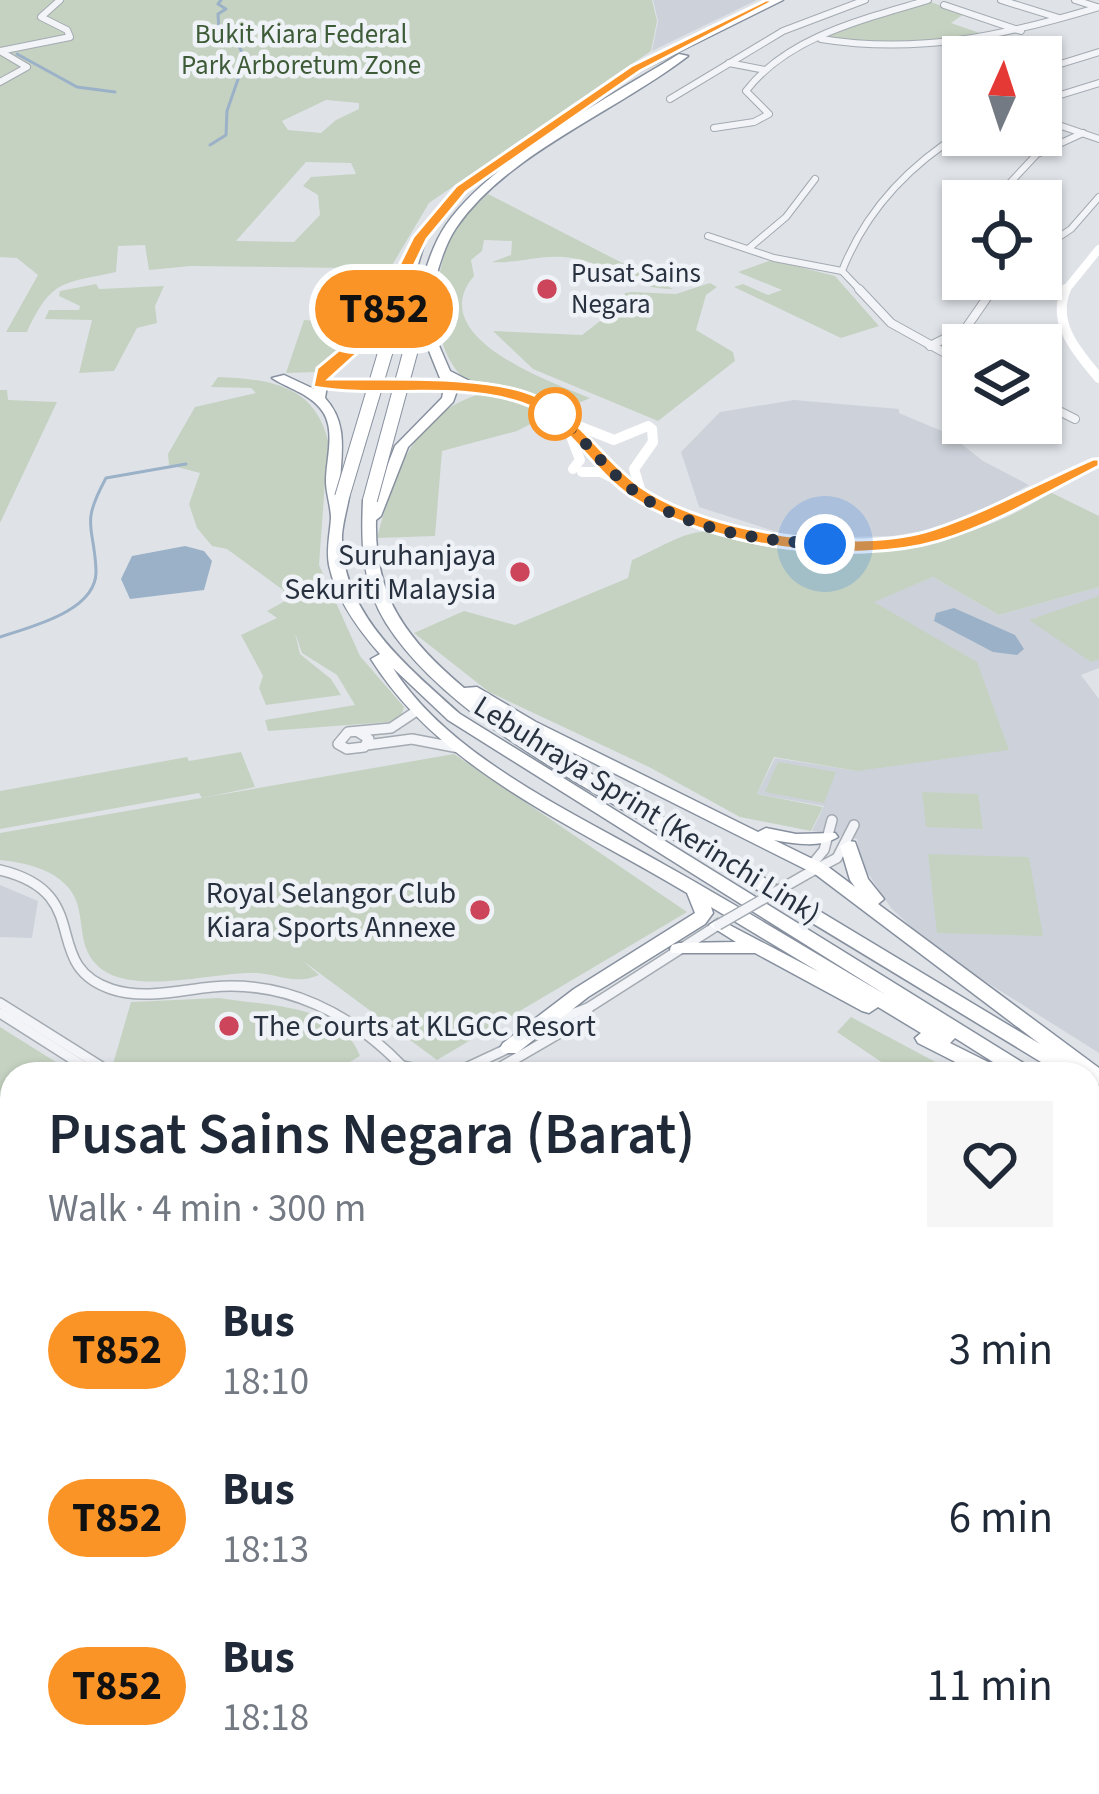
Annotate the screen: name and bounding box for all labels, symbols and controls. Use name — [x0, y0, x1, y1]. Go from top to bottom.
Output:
park label: Bukit Kiara Federal Park Arboretum Zone — [181, 15, 421, 85]
north arrow — [942, 36, 1062, 156]
map controls — [942, 36, 1062, 444]
button: locate — [942, 180, 1062, 300]
place label: Pusat Sains Negara — [571, 254, 701, 324]
line badge: T852 — [300, 270, 468, 348]
marker: Pusat Sains Negara — [534, 276, 560, 302]
text: T852 — [339, 279, 429, 339]
button: layers — [942, 324, 1062, 444]
unlabelled marker — [530, 389, 580, 439]
your location — [795, 514, 855, 574]
place label: Suruhanjaya Sekuriti Malaysia — [284, 534, 496, 611]
marker: Suruhanjaya Sekuriti Malaysia — [507, 559, 533, 585]
street label: Lebuhraya Sprint (Kerinchi Link) — [465, 685, 829, 935]
place label: Royal Selangor Club Kiara Sports Annexe — [206, 872, 456, 949]
marker: Royal Selangor Club Kiara Sports Annexe — [467, 897, 493, 923]
place label: The Courts at KLGCC Resort — [253, 1005, 596, 1048]
marker: The Courts at KLGCC Resort — [216, 1013, 242, 1039]
text: Pusat Sains Negara (Barat) — [48, 1095, 695, 1176]
button: heart — [927, 1101, 1053, 1227]
text: Walk · 4 min · 300 m — [48, 1181, 366, 1237]
text: Bus — [222, 1290, 295, 1354]
text: 3 min — [949, 1318, 1053, 1382]
text: T852 — [72, 1320, 162, 1380]
text: 18:10 — [222, 1354, 309, 1410]
text: Bus — [222, 1458, 295, 1522]
text: 6 min — [949, 1486, 1053, 1550]
text: T852 — [72, 1488, 162, 1548]
text: 18:13 — [222, 1522, 309, 1578]
text: Bus — [222, 1626, 295, 1690]
text: 11 min — [926, 1654, 1053, 1718]
text: T852 — [72, 1656, 162, 1716]
text: 18:18 — [222, 1690, 309, 1746]

